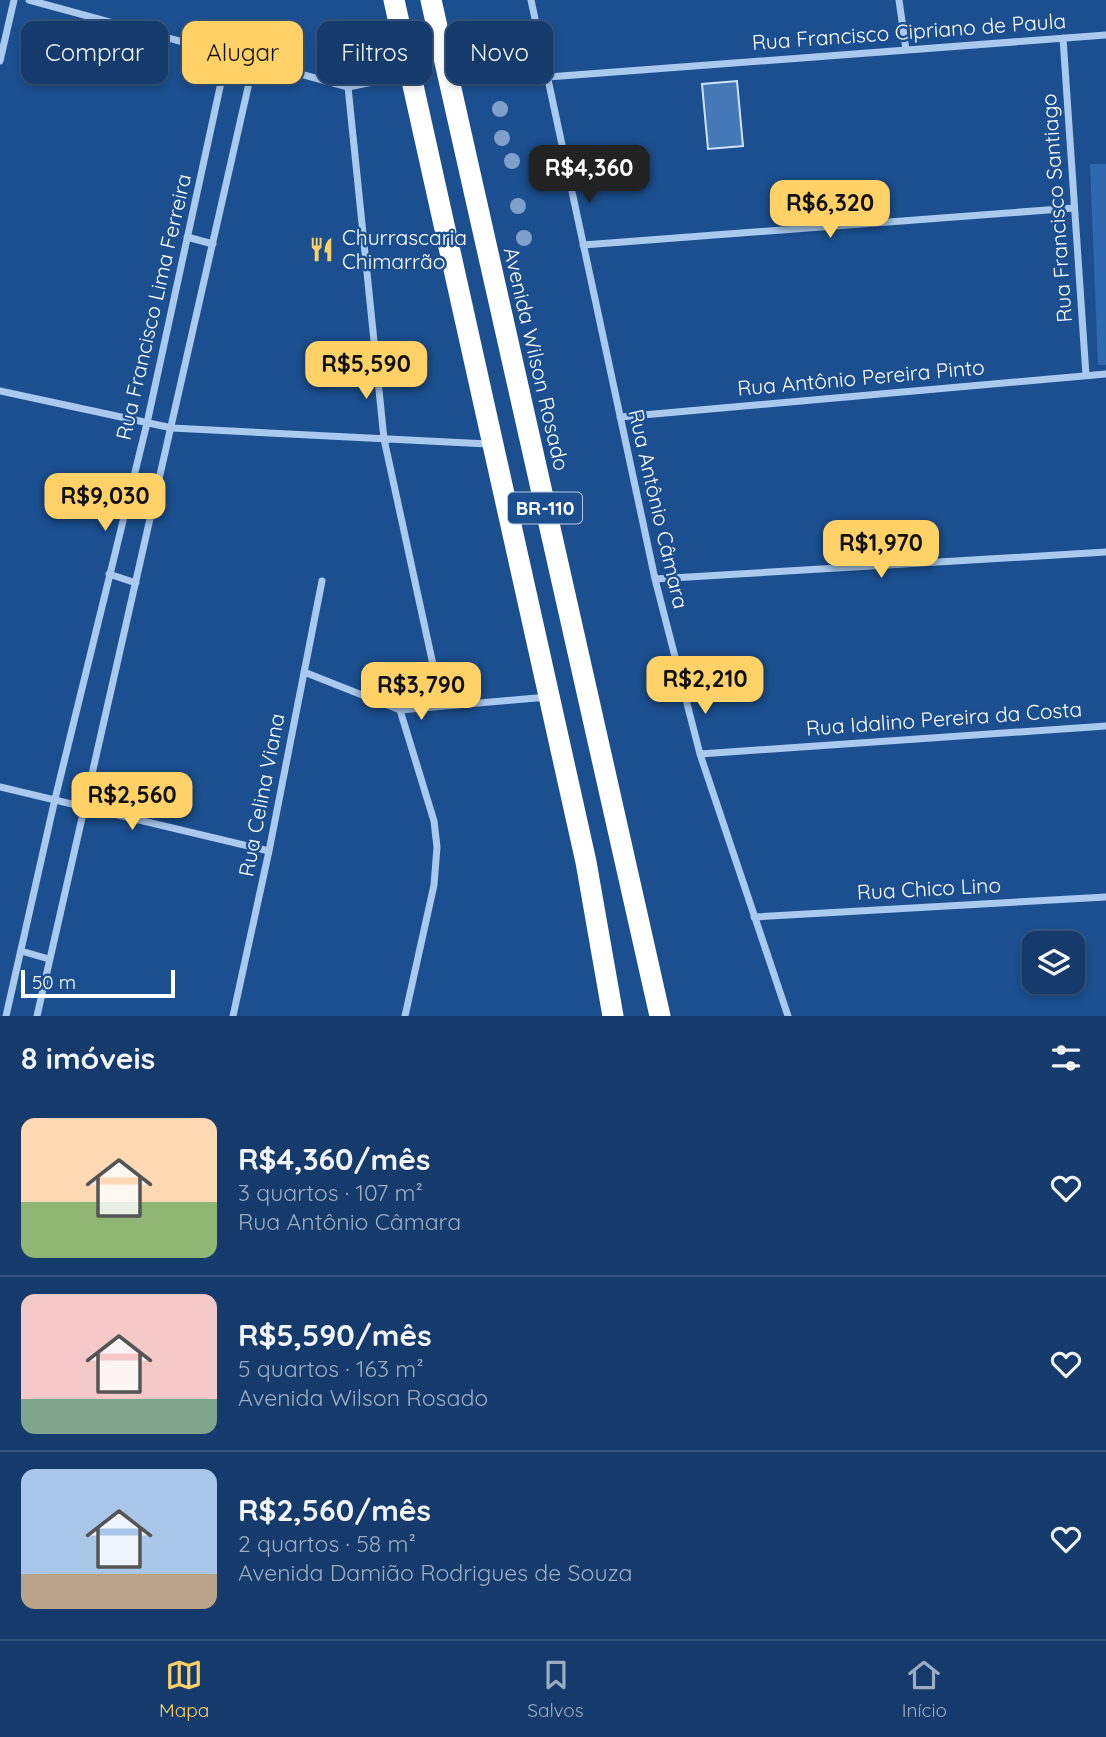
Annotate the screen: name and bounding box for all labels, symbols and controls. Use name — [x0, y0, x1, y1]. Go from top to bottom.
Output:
street label: Rua Francisco Cipriano de Paula — [751, 7, 1067, 55]
chip: Comprar — [21, 21, 168, 84]
chip: Alugar — [182, 21, 303, 84]
chip: Filtros — [317, 21, 432, 84]
chip: Novo — [446, 21, 553, 84]
street label: Rua Francisco Santiago — [1035, 93, 1077, 323]
pin: R$4,360 — [524, 146, 654, 205]
text: R$4,360 — [545, 153, 633, 182]
street label: Rua Francisco Lima Ferreira — [110, 171, 196, 442]
pin: R$6,320 — [765, 180, 895, 240]
text: R$6,320 — [786, 188, 874, 217]
place label: Churrascaria Chimarrão — [342, 224, 467, 274]
restaurant icon: Churrascaria Chimarrão — [308, 236, 336, 264]
street label: Avenida Wilson Rosado — [499, 245, 575, 473]
pin: R$5,590 — [301, 342, 431, 401]
text: R$5,590 — [321, 349, 411, 378]
street label: Rua Antônio Pereira Pinto — [736, 353, 986, 401]
street label: Rua Antônio Câmara — [623, 407, 695, 611]
pin: R$9,030 — [40, 474, 170, 533]
text: R$9,030 — [60, 481, 150, 510]
road number: BR-110 — [508, 492, 582, 524]
pin: R$1,970 — [816, 520, 946, 580]
text: R$1,970 — [839, 528, 923, 557]
pin: R$2,210 — [640, 656, 770, 716]
pin: R$3,790 — [356, 662, 486, 722]
text: R$2,210 — [662, 664, 748, 693]
text: R$3,790 — [377, 670, 465, 699]
street label: Rua Idalino Pereira da Costa — [805, 695, 1083, 741]
street label: Rua Celina Viana — [232, 711, 290, 879]
pin: R$2,560 — [67, 772, 197, 832]
text: R$2,560 — [87, 780, 177, 809]
street label: Rua Chico Lino — [856, 871, 1002, 905]
map controls — [1022, 931, 1085, 994]
button: layers — [1022, 931, 1085, 994]
scale bar — [21, 967, 175, 999]
text: 50 m — [32, 970, 76, 994]
text: 8 imóveis — [21, 1039, 155, 1077]
icon: filters — [1047, 1039, 1085, 1077]
text: R$4,360/mês — [238, 1140, 430, 1178]
icon: home — [77, 1146, 161, 1230]
icon: heart — [1047, 1169, 1085, 1207]
text: 3 quartos · 107 m² — [238, 1178, 423, 1207]
text: Rua Antônio Câmara — [238, 1207, 461, 1236]
text: R$5,590/mês — [238, 1316, 432, 1354]
icon: home — [77, 1322, 161, 1406]
icon: heart — [1047, 1345, 1085, 1383]
text: 5 quartos · 163 m² — [238, 1354, 424, 1383]
text: Avenida Wilson Rosado — [238, 1383, 488, 1412]
text: R$2,560/mês — [238, 1491, 431, 1529]
icon: home — [77, 1497, 161, 1581]
icon: heart — [1047, 1520, 1085, 1558]
text: 2 quartos · 58 m² — [238, 1529, 416, 1558]
text: Avenida Damião Rodrigues de Souza — [238, 1558, 632, 1587]
tab: Mapa — [159, 1656, 209, 1722]
tab: Salvos — [527, 1656, 584, 1722]
tab: Início — [902, 1656, 947, 1722]

